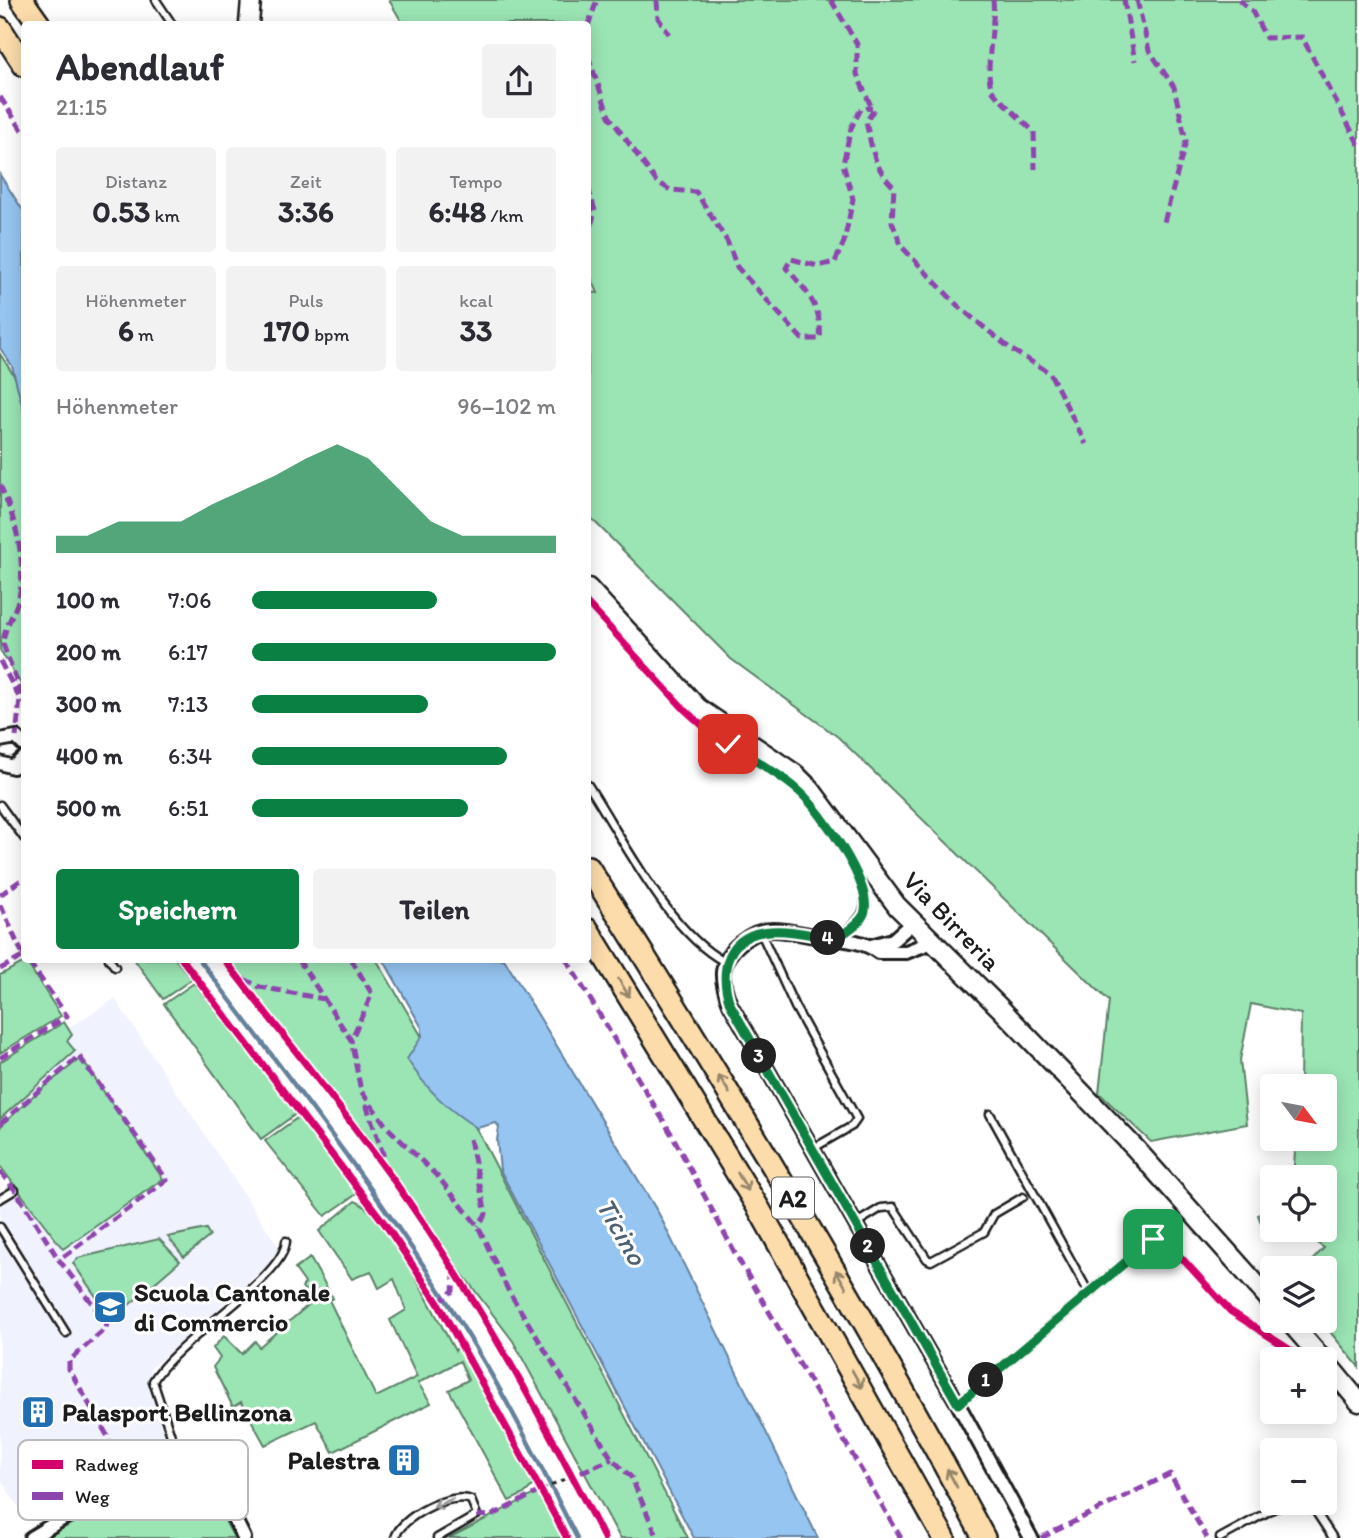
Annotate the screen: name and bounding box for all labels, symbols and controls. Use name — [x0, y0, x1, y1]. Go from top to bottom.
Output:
text: Abendlauf — [56, 44, 224, 90]
button: share — [482, 44, 556, 118]
text: 21:15 — [56, 93, 107, 121]
text: Distanz — [105, 170, 167, 193]
text: Zeit — [290, 170, 322, 193]
text: Tempo — [450, 170, 502, 193]
text: 0.53 — [92, 193, 150, 230]
text: 3:36 — [278, 193, 334, 230]
text: 6:48 — [428, 193, 486, 230]
text: km — [150, 204, 180, 227]
text: /km — [486, 204, 524, 227]
text: Höhenmeter — [86, 289, 186, 312]
text: Puls — [288, 289, 324, 312]
text: kcal — [459, 289, 493, 312]
text: 6 — [118, 312, 134, 349]
text: 170 — [263, 312, 310, 349]
text: 33 — [460, 312, 492, 349]
text: m — [134, 323, 154, 346]
text: bpm — [310, 323, 349, 346]
text: Höhenmeter — [56, 392, 178, 420]
text: 96–102 m — [458, 392, 556, 420]
text: 100 m — [56, 586, 120, 614]
text: 7:06 — [168, 586, 211, 614]
text: 200 m — [56, 638, 121, 666]
text: 6:17 — [168, 638, 208, 666]
text: 300 m — [56, 690, 121, 718]
text: 7:13 — [168, 690, 208, 718]
pin — [698, 714, 758, 774]
icon: check — [709, 725, 747, 763]
text: 400 m — [56, 742, 123, 770]
text: 6:34 — [168, 742, 212, 770]
text: 500 m — [56, 794, 121, 822]
text: 6:51 — [168, 794, 209, 822]
street label: Via Birreria — [896, 864, 1008, 978]
button: Speichern — [56, 869, 299, 949]
button: Teilen — [313, 869, 556, 949]
pin: 4 — [810, 920, 846, 956]
text: 4 — [822, 926, 833, 949]
one-way arrow — [618, 977, 632, 997]
pin: 3 — [742, 1038, 776, 1074]
text: 3 — [753, 1044, 764, 1067]
north arrow — [1260, 1074, 1337, 1152]
map controls — [1260, 1074, 1337, 1515]
one-way arrow — [717, 1075, 732, 1094]
button: locate — [1260, 1165, 1337, 1242]
one-way arrow — [736, 1171, 750, 1191]
road number: A2 — [772, 1178, 814, 1218]
water label: Ticino — [589, 1191, 655, 1271]
pin — [1123, 1209, 1183, 1269]
icon: arrive — [1134, 1220, 1172, 1258]
pin: 2 — [850, 1228, 886, 1264]
text: 2 — [863, 1234, 873, 1257]
button: layers — [1260, 1256, 1337, 1333]
one-way arrow — [834, 1270, 848, 1290]
place label: Scuola Cantonale di Commercio — [134, 1276, 330, 1338]
school or university icon: Scuola Cantonale di Commercio — [91, 1288, 129, 1326]
button: + — [1260, 1347, 1337, 1424]
pin: 1 — [968, 1362, 1004, 1398]
one-way arrow — [851, 1368, 864, 1389]
text: 1 — [981, 1368, 990, 1391]
building icon: Palasport Bellinzona — [19, 1393, 57, 1431]
place label: Palasport Bellinzona — [62, 1396, 293, 1428]
button: − — [1260, 1438, 1337, 1515]
legend — [18, 1440, 248, 1520]
building icon: Palestra — [385, 1441, 423, 1479]
place label: Palestra — [288, 1444, 380, 1476]
text: Radweg — [75, 1453, 139, 1476]
one-way arrow — [945, 1468, 958, 1489]
text: Weg — [75, 1485, 110, 1508]
one-way arrow — [433, 1497, 454, 1510]

